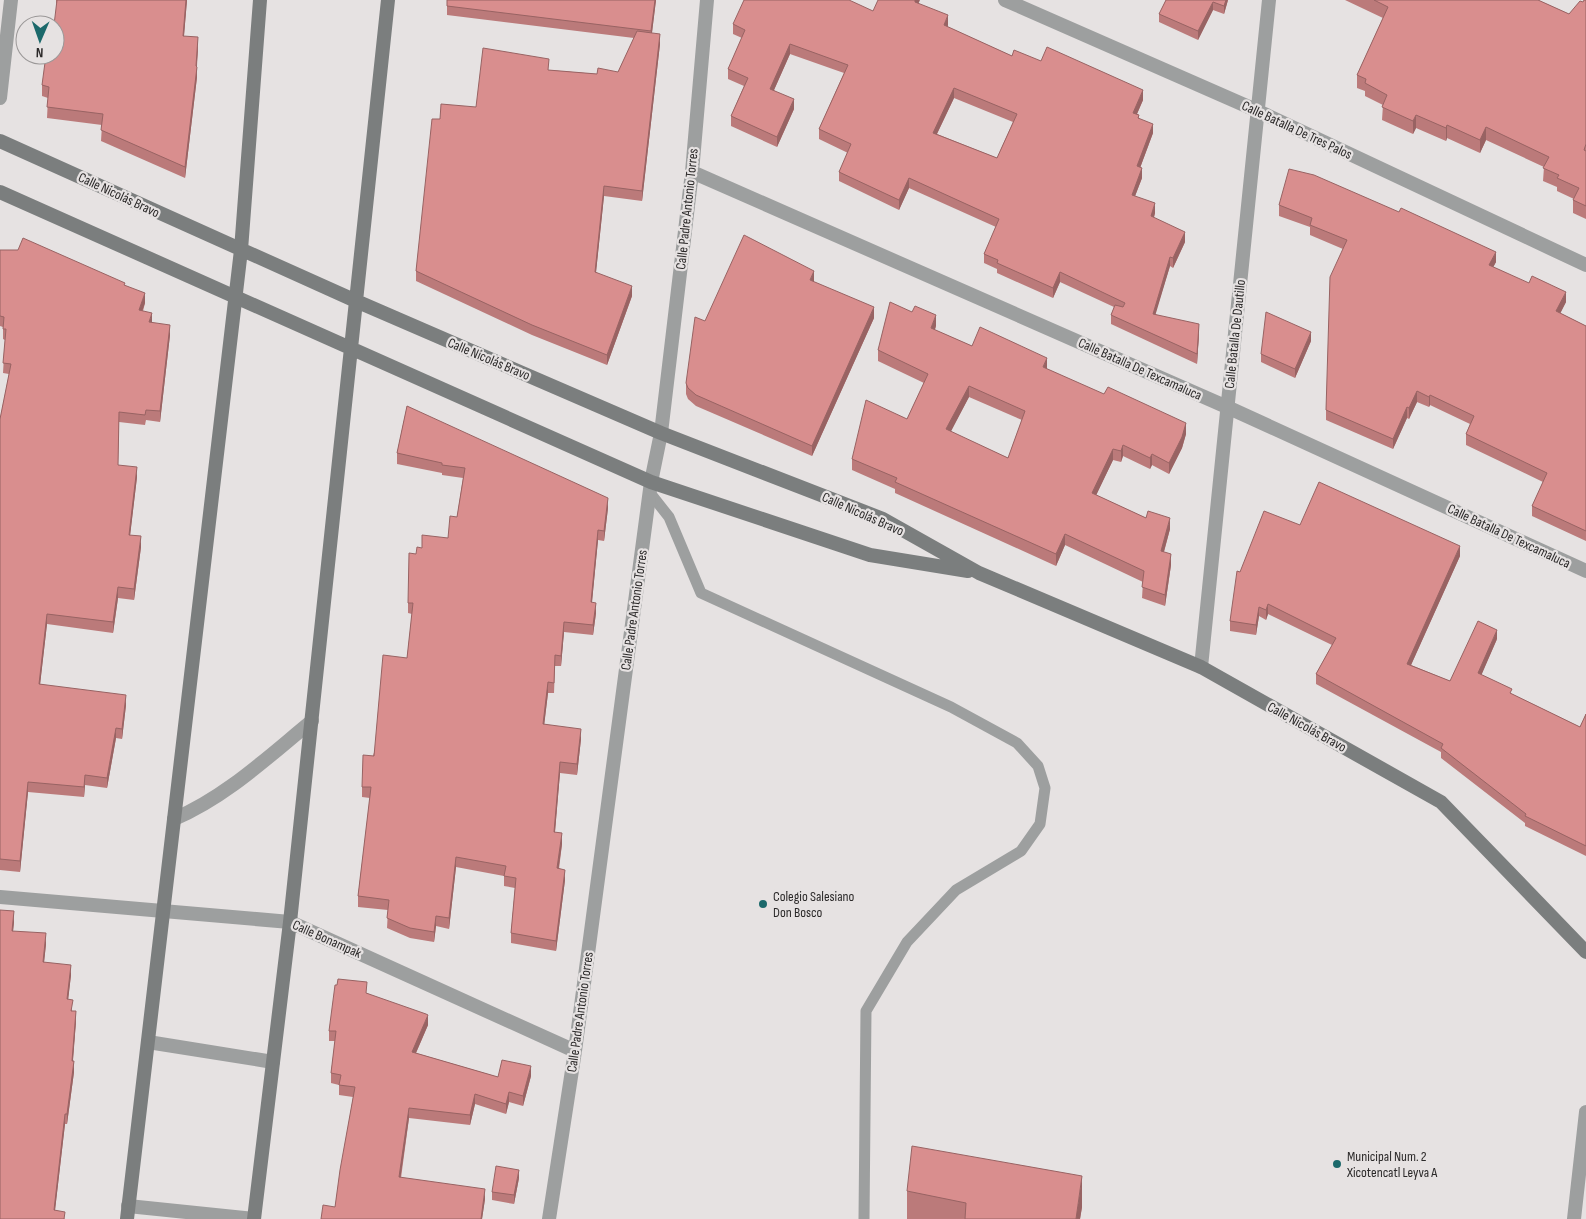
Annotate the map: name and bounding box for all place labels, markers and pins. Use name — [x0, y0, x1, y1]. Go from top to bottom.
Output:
place label: Colegio Salesiano Don Bosco — [773, 888, 855, 921]
marker: Colegio Salesiano Don Bosco — [757, 898, 769, 910]
place label: Municipal Num. 2 Xicotencatl Leyva A — [1346, 1148, 1438, 1181]
marker: Municipal Num. 2 Xicotencatl Leyva A — [1331, 1158, 1343, 1170]

